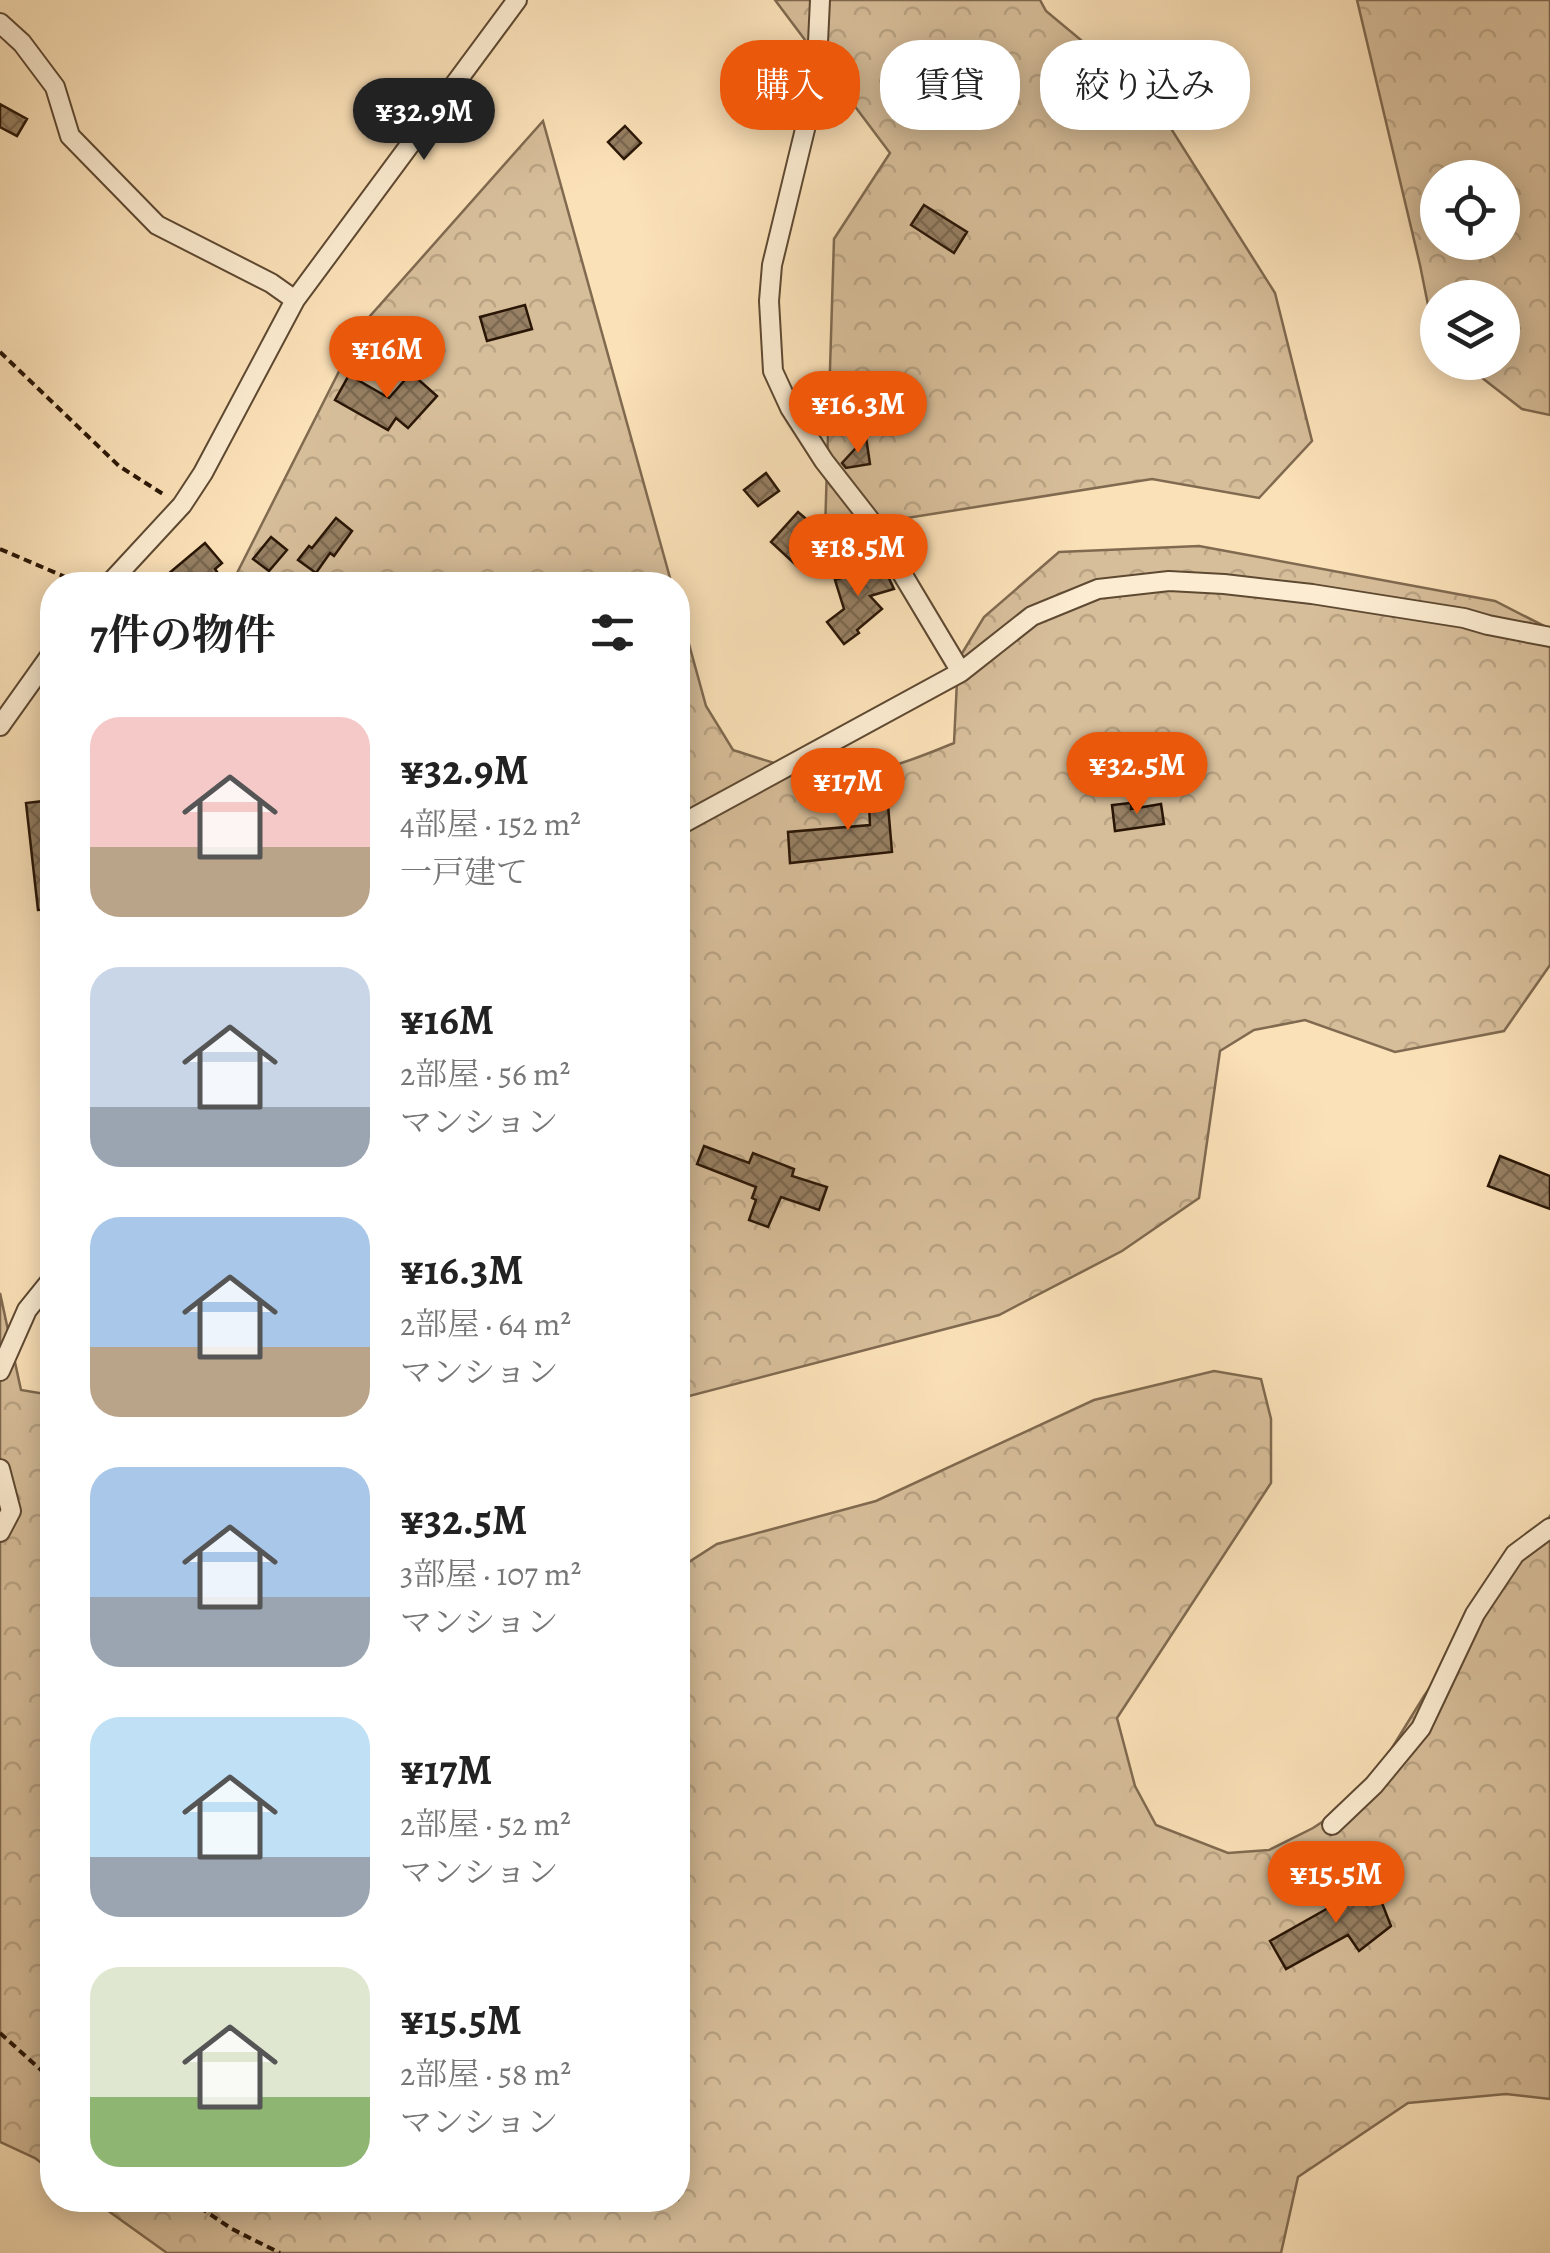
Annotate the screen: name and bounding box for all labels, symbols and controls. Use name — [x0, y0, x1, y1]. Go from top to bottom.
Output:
chip: 購入 — [720, 40, 860, 130]
chip: 賃貸 — [880, 40, 1020, 130]
chip: 絞り込み — [1040, 40, 1250, 130]
pin: ¥32.9M — [343, 78, 505, 163]
text: ¥32.9M — [375, 88, 473, 132]
map controls — [1420, 160, 1520, 380]
button: locate — [1420, 160, 1520, 260]
button: layers — [1420, 280, 1520, 380]
pin: ¥16M — [328, 316, 446, 401]
text: ¥16M — [351, 326, 423, 370]
pin: ¥16.3M — [777, 371, 939, 456]
text: ¥16.3M — [811, 381, 905, 425]
pin: ¥18.5M — [777, 514, 939, 599]
text: ¥18.5M — [811, 524, 905, 568]
icon: filters — [585, 605, 640, 660]
text: 7件の物件 — [90, 606, 276, 663]
pin: ¥32.5M — [1056, 732, 1218, 817]
text: ¥32.9M — [400, 741, 529, 798]
text: ¥32.5M — [1089, 742, 1185, 786]
pin: ¥17M — [789, 748, 907, 833]
icon: home — [170, 757, 290, 877]
text: ¥17M — [813, 758, 883, 802]
text: 4部屋 · 152 m² — [400, 802, 581, 846]
text: 一戸建て — [400, 850, 528, 894]
text: ¥16M — [400, 991, 494, 1048]
icon: home — [170, 1007, 290, 1127]
text: 2部屋 · 56 m² — [400, 1052, 570, 1096]
text: マンション — [400, 1100, 559, 1144]
text: ¥16.3M — [400, 1241, 524, 1298]
icon: home — [170, 1257, 290, 1377]
text: 2部屋 · 64 m² — [400, 1302, 571, 1346]
text: マンション — [400, 1350, 559, 1394]
text: ¥32.5M — [400, 1491, 527, 1548]
icon: home — [170, 1507, 290, 1627]
text: 3部屋 · 107 m² — [400, 1552, 581, 1596]
text: マンション — [400, 1600, 559, 1644]
text: ¥17M — [400, 1741, 492, 1798]
icon: home — [170, 1757, 290, 1877]
text: 2部屋 · 52 m² — [400, 1802, 571, 1846]
pin: ¥15.5M — [1255, 1841, 1417, 1926]
text: マンション — [400, 1850, 559, 1894]
text: ¥15.5M — [1290, 1851, 1382, 1895]
text: ¥15.5M — [400, 1991, 522, 2048]
icon: home — [170, 2007, 290, 2127]
text: 2部屋 · 58 m² — [400, 2052, 571, 2096]
text: マンション — [400, 2100, 559, 2144]

